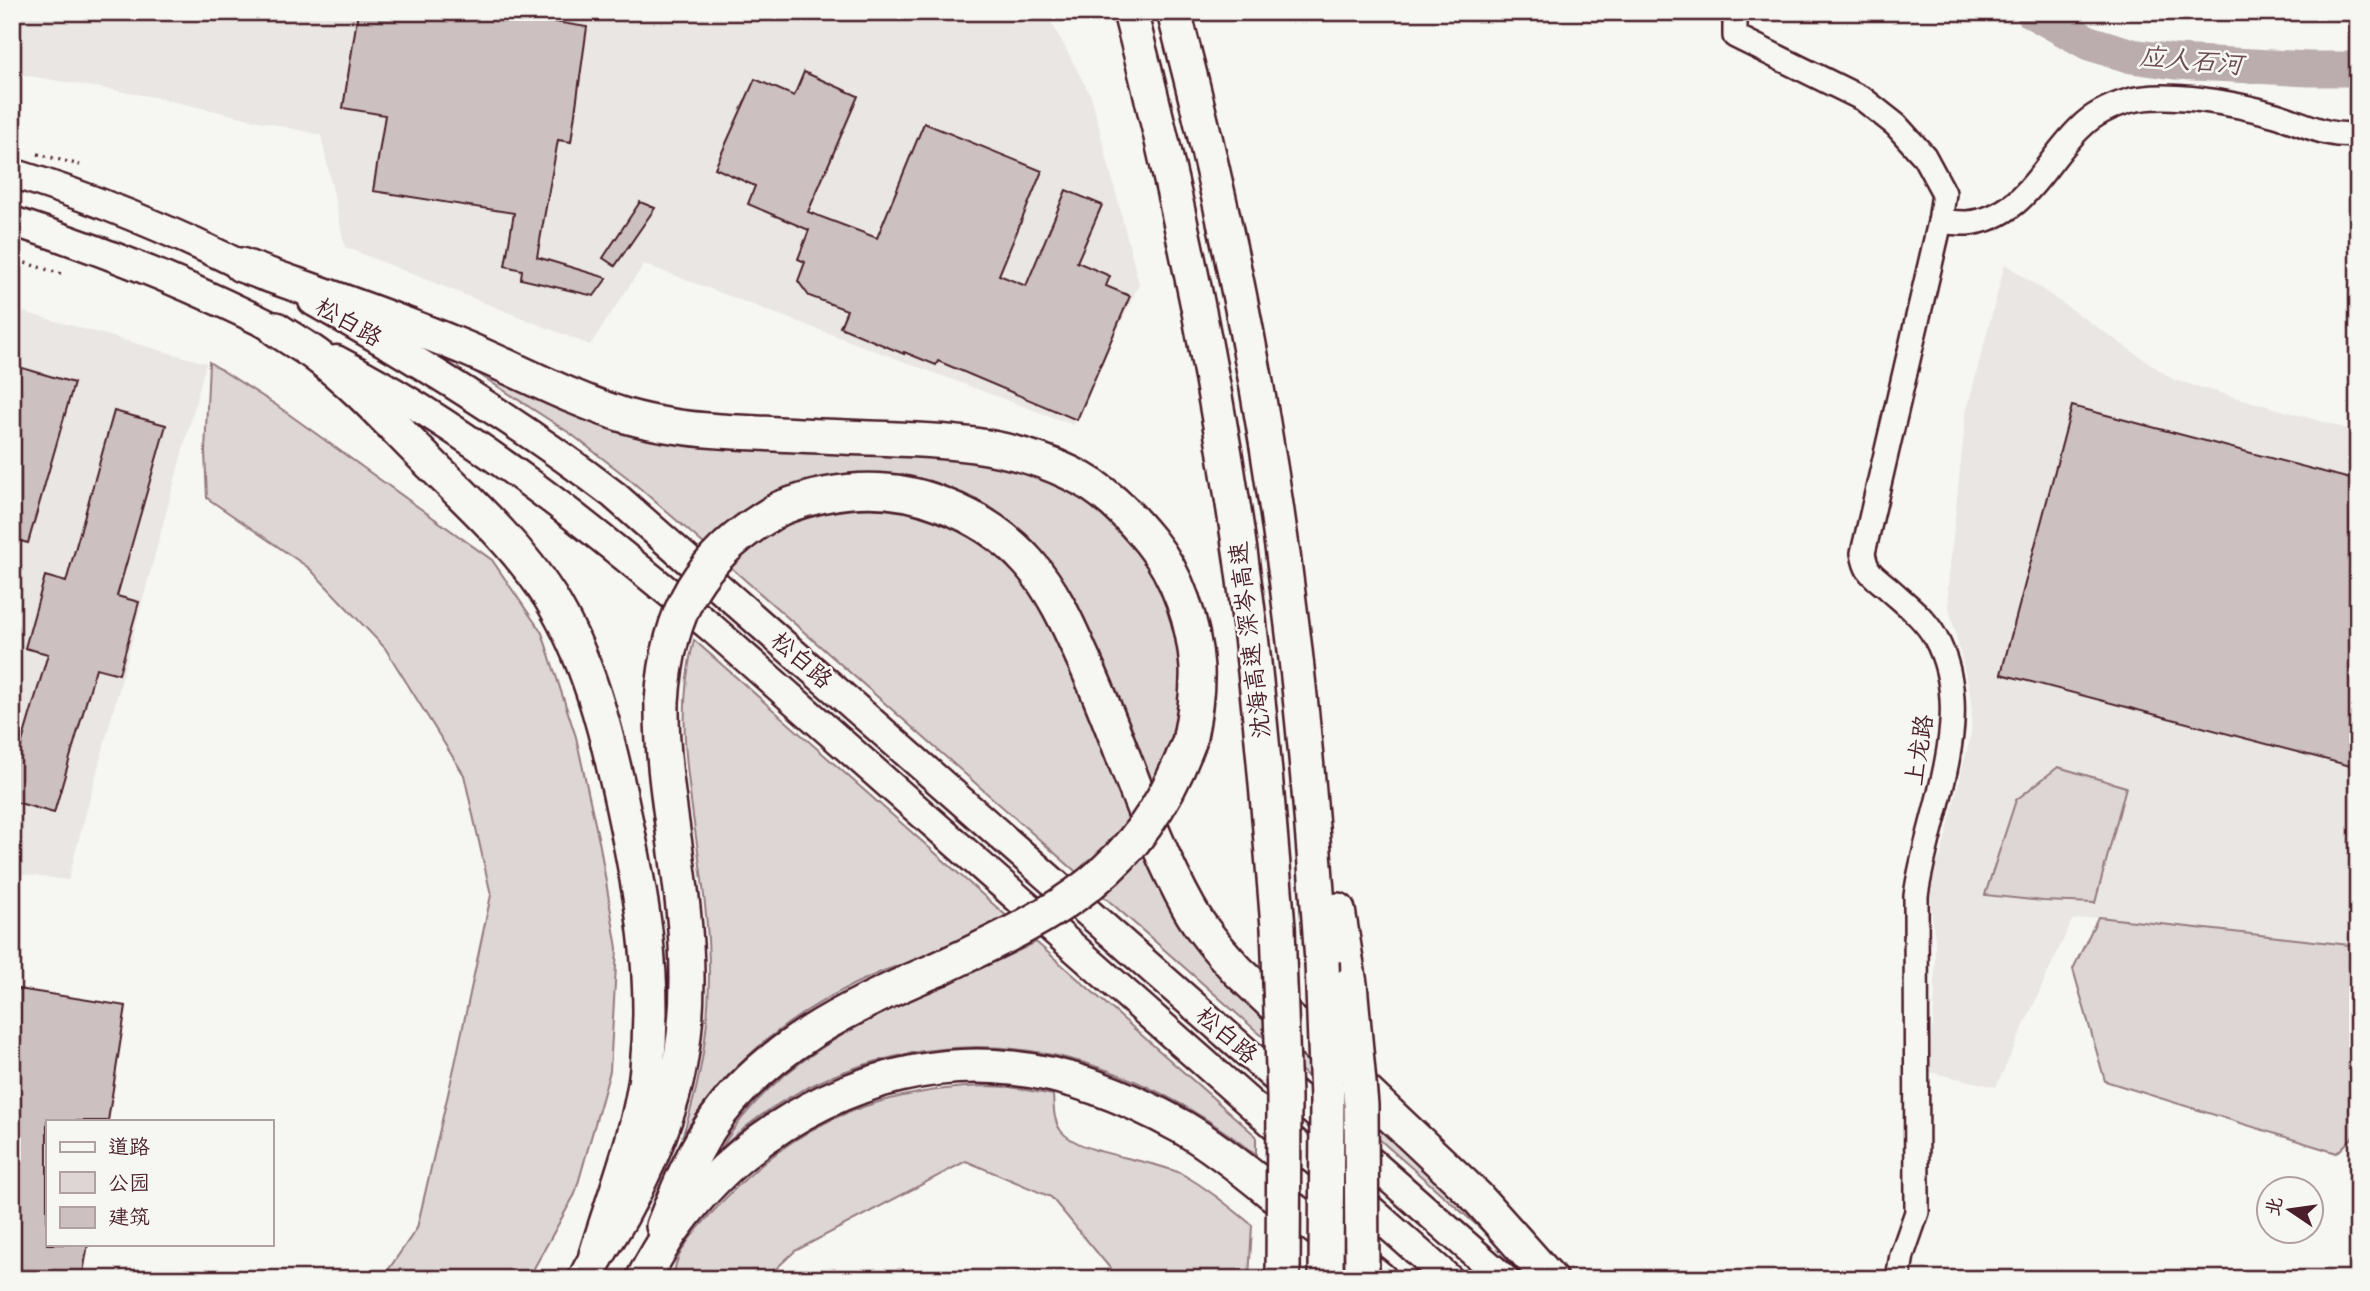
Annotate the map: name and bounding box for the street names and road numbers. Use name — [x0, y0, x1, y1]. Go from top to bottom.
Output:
street label: 松白路 — [310, 292, 387, 353]
street label: 沈海高速 深岑高速 — [1224, 540, 1277, 740]
street label: 松白路 — [765, 626, 838, 695]
street label: 上龙路 — [1900, 712, 1939, 788]
street label: 松白路 — [1190, 1001, 1263, 1070]

